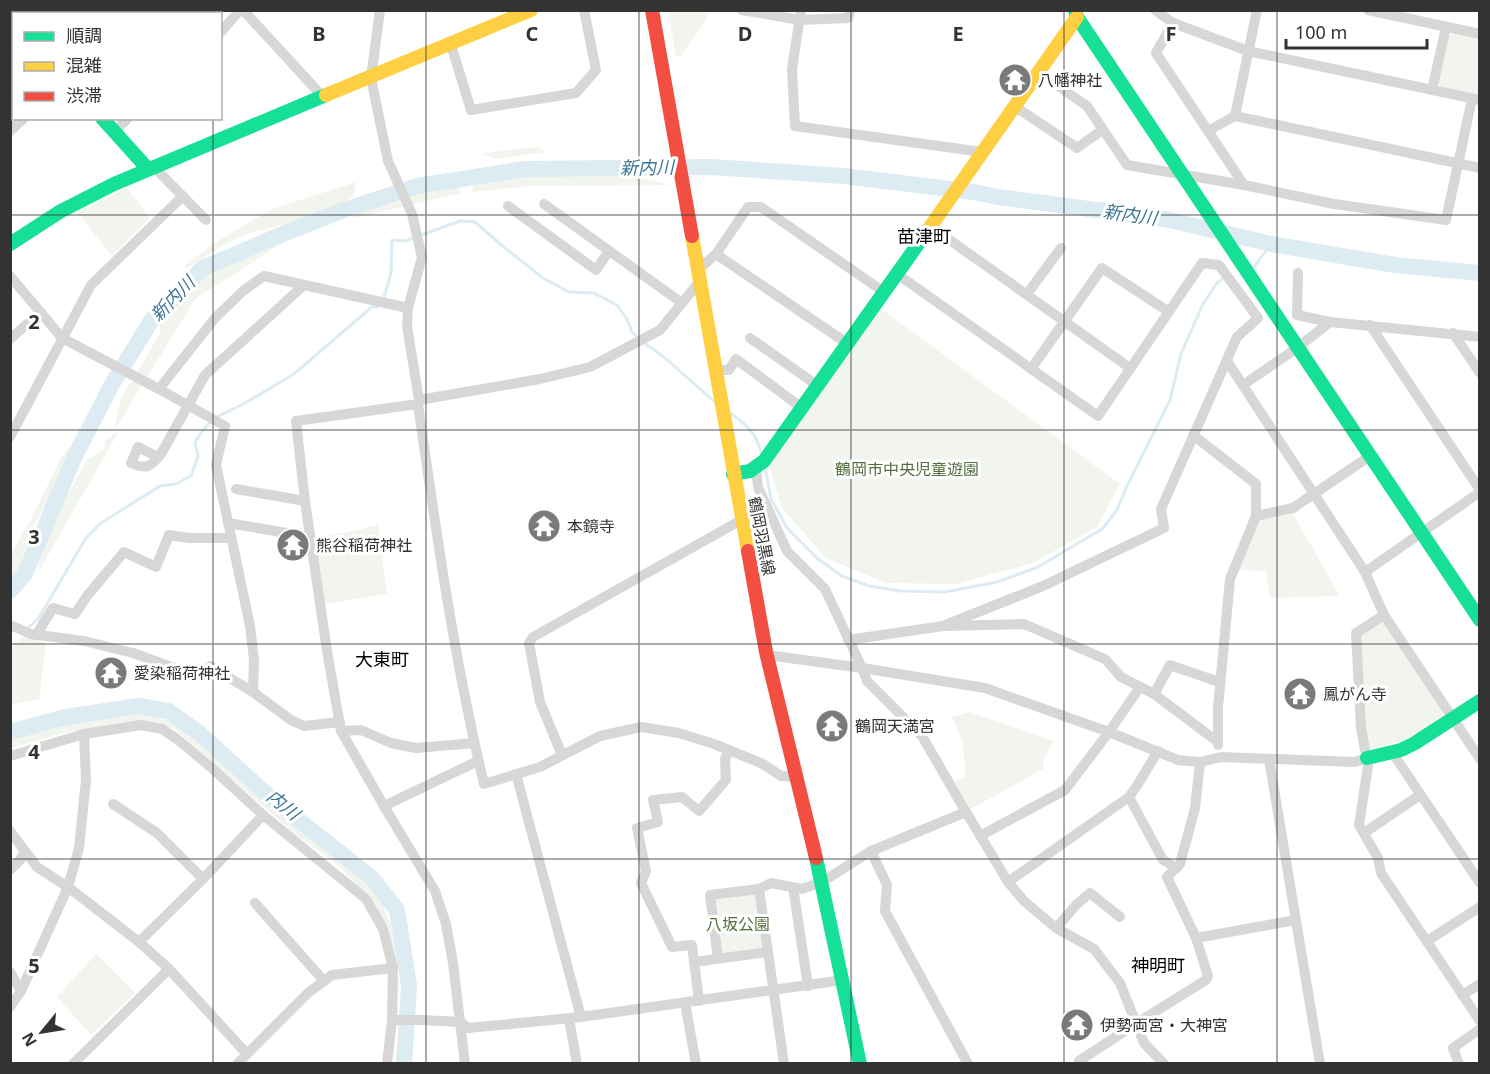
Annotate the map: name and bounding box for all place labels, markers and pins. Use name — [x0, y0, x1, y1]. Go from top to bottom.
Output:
temple icon: 八幡神社 — [997, 62, 1033, 98]
place label: 八幡神社 — [1038, 69, 1102, 91]
temple icon: 本鏡寺 — [526, 508, 562, 544]
place label: 本鏡寺 — [567, 515, 615, 537]
temple icon: 熊谷稲荷神社 — [275, 527, 311, 563]
place label: 熊谷稲荷神社 — [316, 534, 412, 556]
temple icon: 愛染稲荷神社 — [93, 655, 129, 691]
place label: 愛染稲荷神社 — [134, 662, 230, 684]
temple icon: 鳳がん寺 — [1282, 676, 1318, 712]
place label: 鳳がん寺 — [1323, 683, 1387, 705]
temple icon: 鶴岡天満宮 — [814, 708, 850, 744]
place label: 鶴岡天満宮 — [855, 715, 935, 737]
temple icon: 伊勢両宮・大神宮 — [1059, 1007, 1095, 1043]
place label: 伊勢両宮・大神宮 — [1100, 1014, 1228, 1036]

